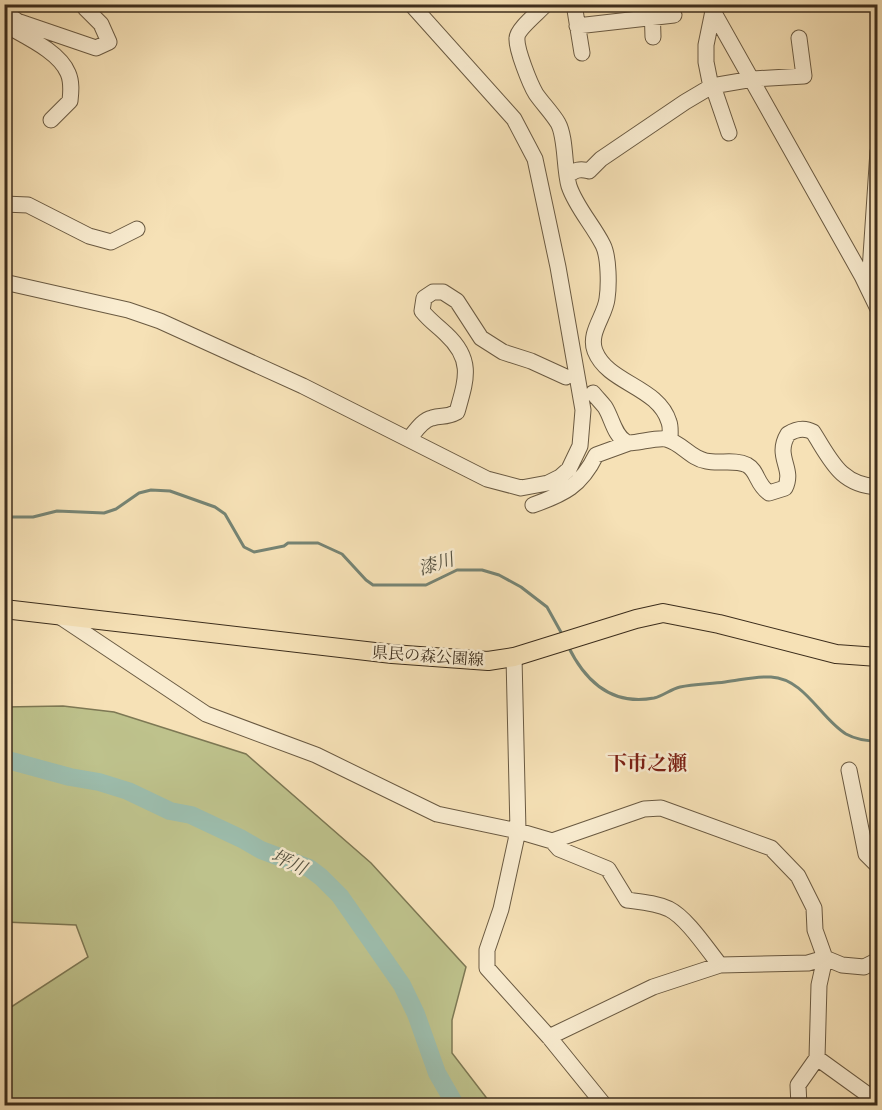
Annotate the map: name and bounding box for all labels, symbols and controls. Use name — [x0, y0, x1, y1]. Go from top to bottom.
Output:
water label: 漆川 — [416, 548, 458, 580]
street label: 県民の森公園線 — [371, 643, 485, 669]
district label: 下市之瀬 — [607, 751, 687, 775]
water label: 坪川 — [268, 844, 312, 880]

